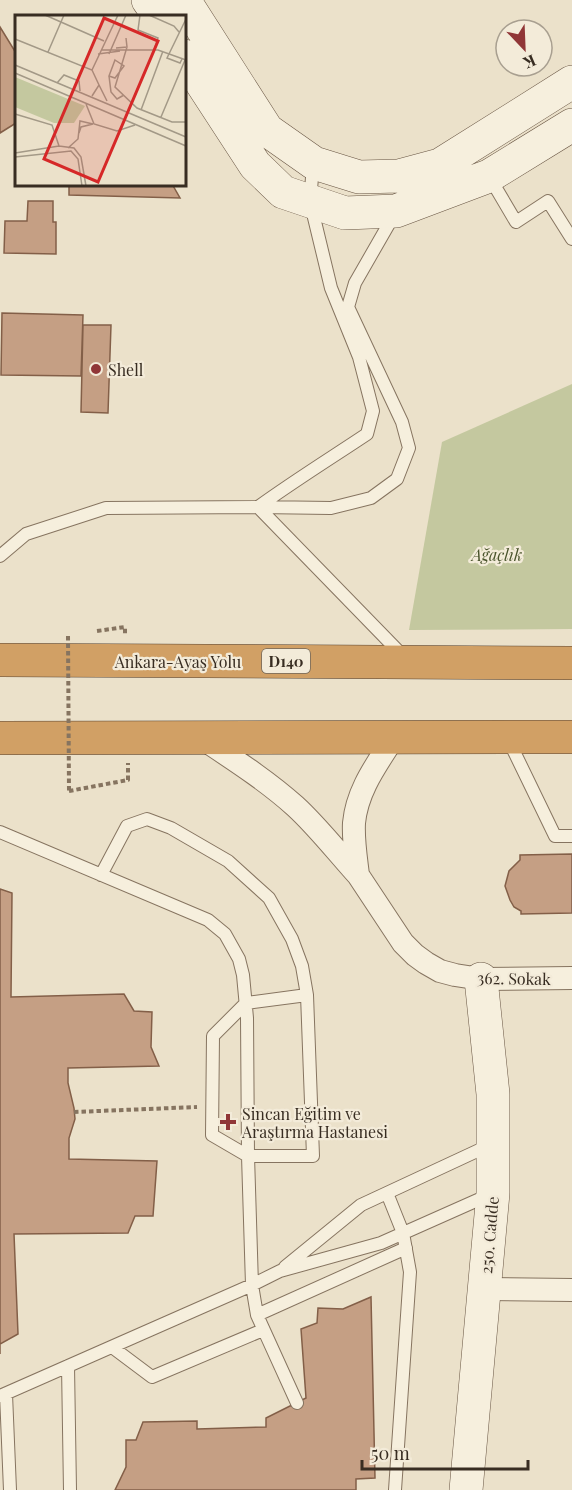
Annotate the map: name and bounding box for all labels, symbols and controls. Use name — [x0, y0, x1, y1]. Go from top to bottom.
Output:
inset map — [15, 15, 186, 186]
north arrow — [494, 18, 554, 78]
text: K — [520, 50, 539, 74]
place label: Shell — [108, 359, 144, 380]
marker: Shell — [89, 362, 103, 376]
park label: Ağaçlık — [470, 544, 522, 565]
road number: D140 — [262, 649, 310, 673]
street label: Ankara-Ayaş Yolu — [114, 651, 241, 672]
street label: 362. Sokak — [477, 967, 551, 989]
place label: Sincan Eğitim ve Araştırma Hastanesi — [241, 1103, 388, 1142]
marker: Sincan Eğitim ve Araştırma Hastanesi — [219, 1113, 237, 1131]
street label: 250. Cadde — [475, 1195, 503, 1275]
scale bar — [362, 1433, 528, 1471]
text: 50 m — [371, 1441, 410, 1465]

